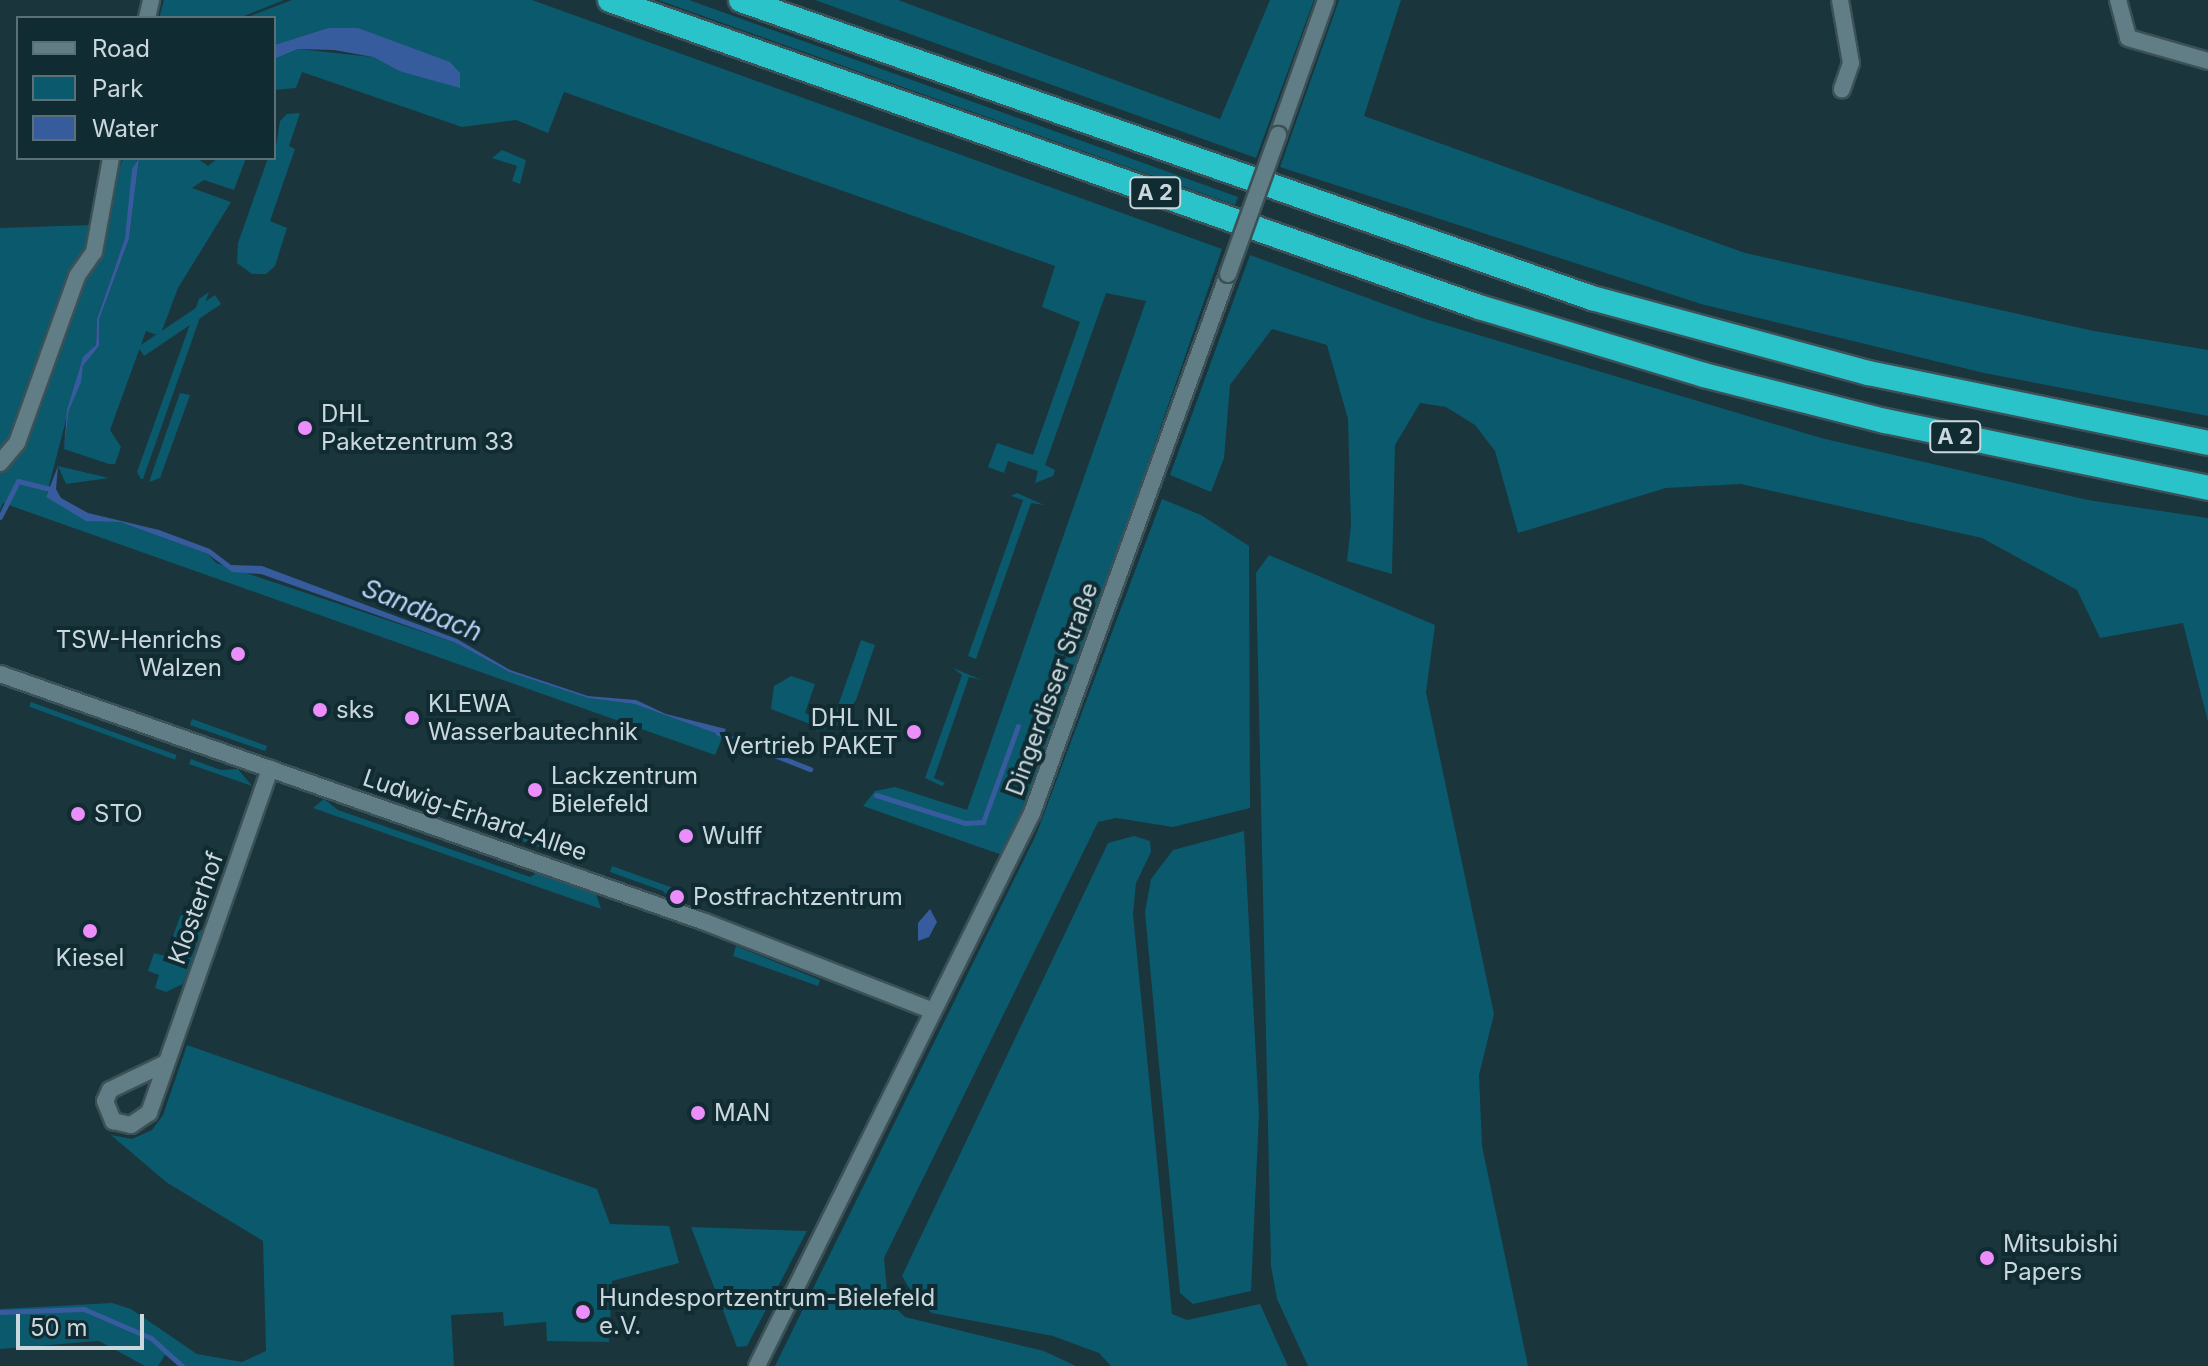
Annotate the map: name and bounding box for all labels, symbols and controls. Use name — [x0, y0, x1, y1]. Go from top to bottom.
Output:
legend — [16, 16, 276, 160]
text: Road — [92, 34, 150, 63]
text: Park — [92, 74, 143, 103]
text: Water — [92, 114, 159, 143]
road number: A 2 — [1129, 175, 1181, 211]
place label: DHL Paketzentrum 33 — [321, 400, 514, 456]
marker: DHL Paketzentrum 33 — [296, 419, 314, 437]
road number: A 2 — [1929, 419, 1981, 455]
water label: Sandbach — [358, 572, 486, 648]
street label: Dingerdisser Straße — [1000, 578, 1104, 800]
place label: TSW-Henrichs Walzen — [56, 626, 222, 682]
marker: TSW-Henrichs Walzen — [229, 645, 247, 663]
place label: KLEWA Wasserbautechnik — [428, 690, 638, 746]
place label: sks — [336, 696, 375, 724]
marker: sks — [311, 701, 329, 719]
place label: DHL NL Vertrieb PAKET — [725, 704, 898, 760]
marker: KLEWA Wasserbautechnik — [403, 709, 421, 727]
marker: DHL NL Vertrieb PAKET — [905, 723, 923, 741]
place label: Lackzentrum Bielefeld — [551, 762, 698, 818]
street label: Ludwig-Erhard-Allee — [359, 763, 591, 867]
marker: Lackzentrum Bielefeld — [526, 781, 544, 799]
place label: STO — [94, 800, 143, 828]
marker: STO — [69, 805, 87, 823]
place label: Wulff — [702, 822, 762, 850]
marker: Wulff — [677, 827, 695, 845]
street label: Klosterhof — [162, 848, 230, 968]
place label: Postfrachtzentrum — [693, 883, 903, 911]
marker: Postfrachtzentrum — [668, 888, 686, 906]
marker: Kiesel — [81, 922, 99, 940]
place label: Kiesel — [56, 944, 124, 972]
place label: MAN — [714, 1099, 770, 1127]
marker: MAN — [689, 1104, 707, 1122]
place label: Mitsubishi Papers — [2003, 1230, 2118, 1286]
marker: Mitsubishi Papers — [1978, 1249, 1996, 1267]
place label: Hundesportzentrum-Bielefeld e.V. — [599, 1284, 935, 1340]
scale bar — [20, 1298, 148, 1348]
marker: Hundesportzentrum-Bielefeld e.V. — [574, 1303, 592, 1321]
text: 50 m — [30, 1313, 88, 1342]

